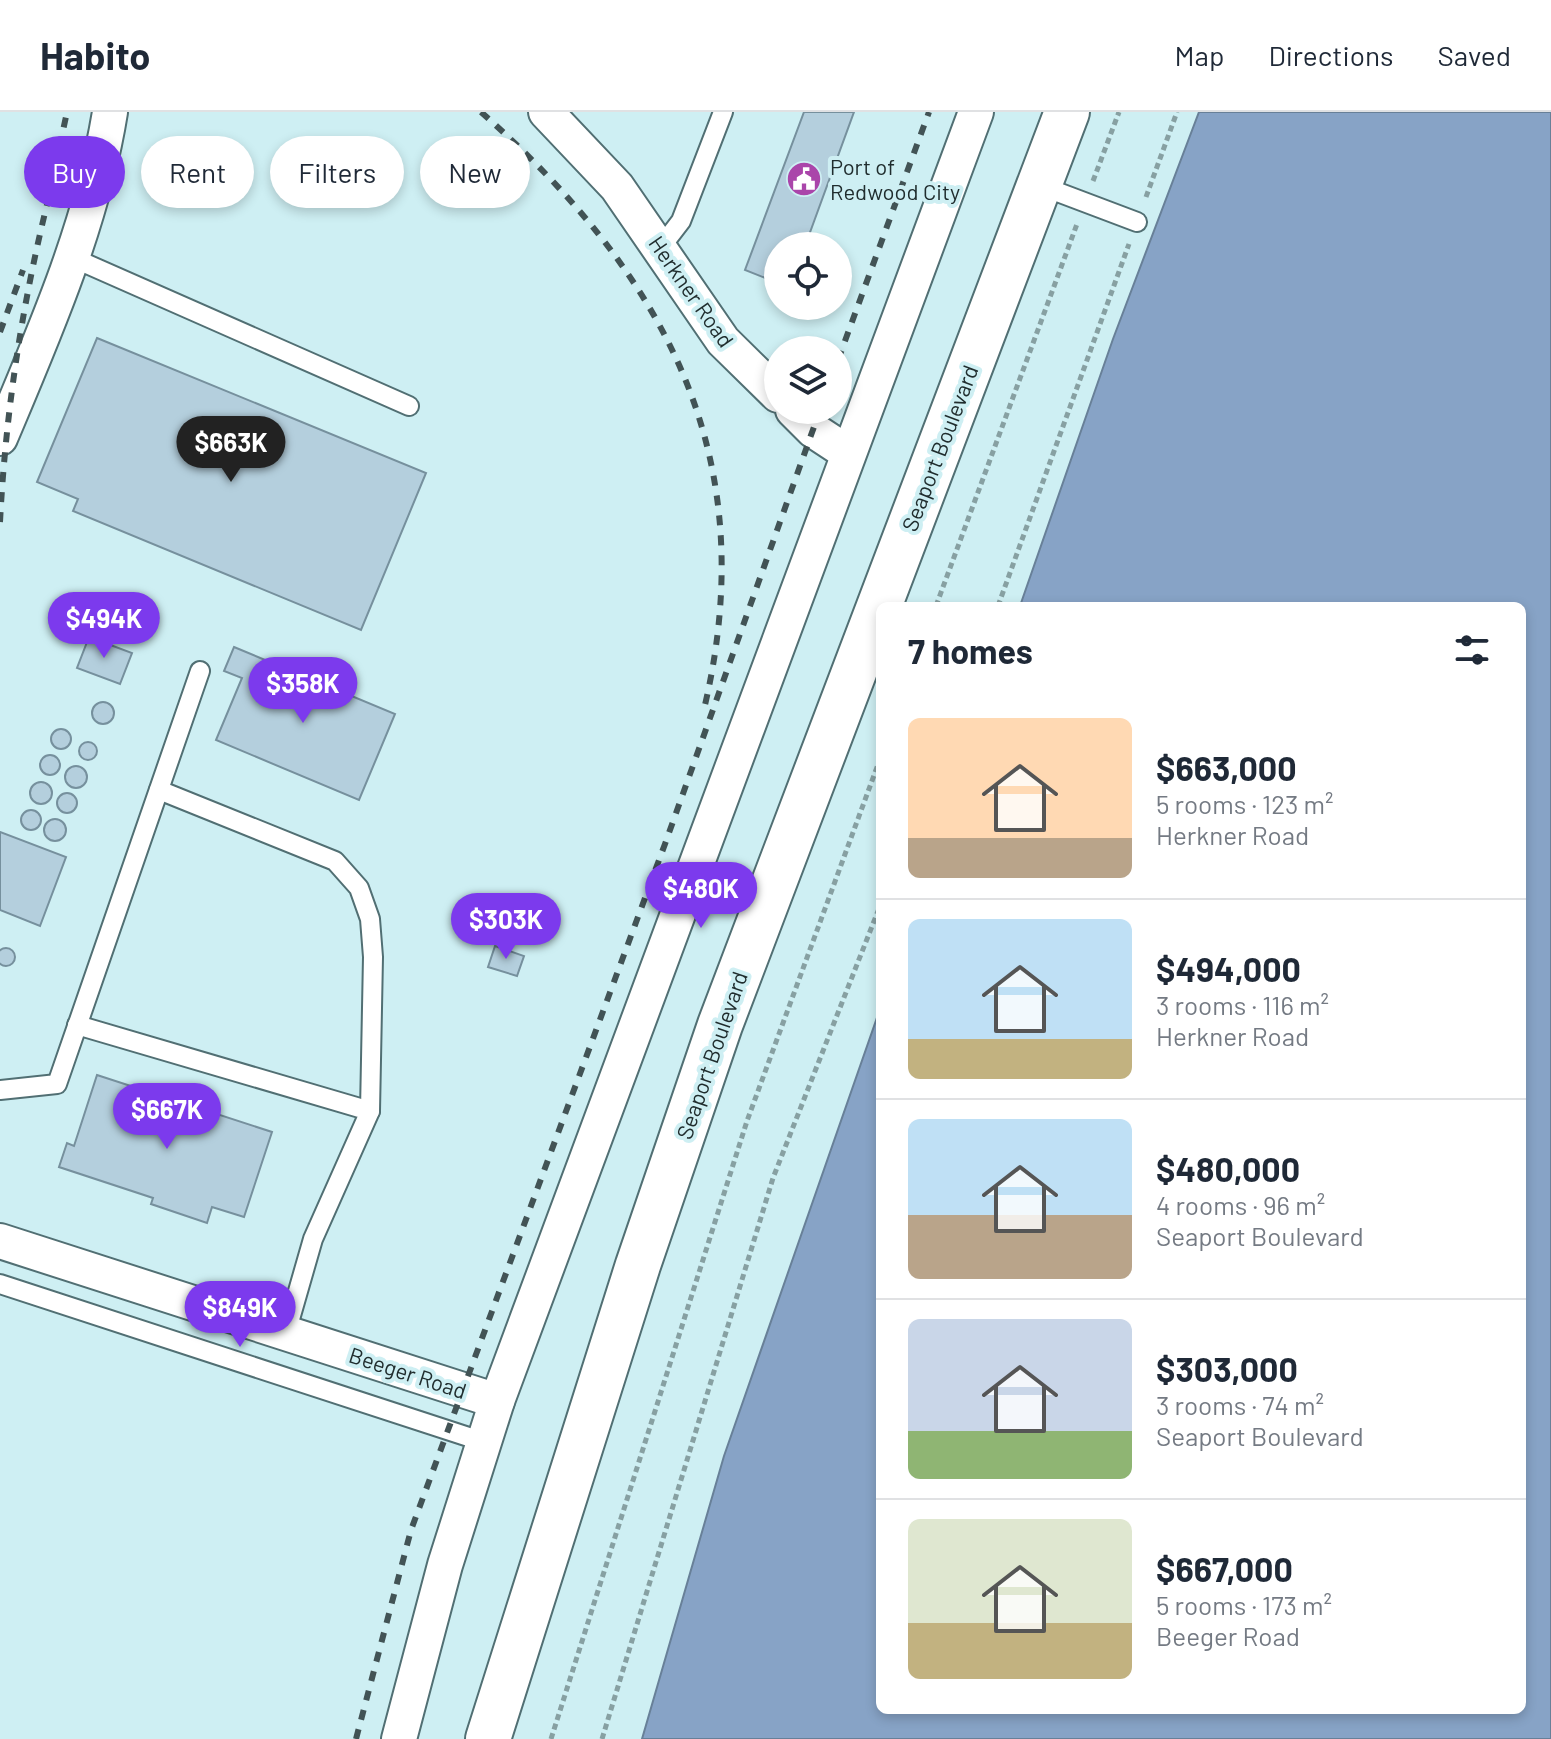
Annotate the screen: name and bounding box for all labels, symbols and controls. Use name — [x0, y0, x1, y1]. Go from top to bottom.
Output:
text: Habito — [40, 32, 150, 78]
text: Map — [1175, 38, 1224, 72]
text: Directions — [1268, 38, 1394, 72]
text: Saved — [1438, 38, 1511, 72]
chip: Buy — [24, 136, 125, 208]
chip: Rent — [141, 136, 254, 208]
chip: Filters — [270, 136, 404, 208]
chip: New — [420, 136, 530, 208]
place label: Port of Redwood City — [830, 153, 960, 204]
public building icon: Port of Redwood City — [785, 160, 823, 198]
street label: Herkner Road — [644, 230, 740, 352]
map controls — [764, 232, 852, 424]
button: locate — [764, 232, 852, 320]
button: layers — [764, 336, 852, 424]
street label: Seaport Boulevard — [895, 361, 983, 535]
pin: $663K — [175, 416, 287, 484]
text: $663K — [194, 426, 268, 457]
pin: $494K — [48, 592, 160, 660]
text: $494K — [66, 602, 142, 633]
icon: filters — [1450, 628, 1494, 672]
text: 7 homes — [908, 630, 1033, 671]
pin: $358K — [247, 657, 359, 725]
text: $358K — [266, 667, 340, 698]
text: $663,000 — [1156, 747, 1297, 788]
icon: home — [972, 750, 1068, 846]
text: 5 rooms · 123 m² — [1156, 788, 1334, 819]
text: Herkner Road — [1156, 819, 1309, 850]
pin: $480K — [645, 862, 757, 930]
text: $480K — [663, 872, 739, 903]
pin: $303K — [450, 893, 562, 961]
text: $303K — [469, 903, 543, 934]
text: $494,000 — [1156, 948, 1301, 989]
icon: home — [972, 951, 1068, 1047]
street label: Seaport Boulevard — [670, 968, 752, 1142]
text: 3 rooms · 116 m² — [1156, 989, 1329, 1020]
text: Herkner Road — [1156, 1020, 1309, 1051]
pin: $667K — [111, 1083, 223, 1151]
text: $667K — [131, 1093, 203, 1124]
text: $480,000 — [1156, 1148, 1300, 1189]
icon: home — [972, 1151, 1068, 1247]
text: 4 rooms · 96 m² — [1156, 1189, 1325, 1220]
text: Seaport Boulevard — [1156, 1220, 1364, 1251]
pin: $849K — [184, 1281, 296, 1349]
text: $849K — [203, 1291, 277, 1322]
street label: Beeger Road — [346, 1341, 470, 1403]
text: $303,000 — [1156, 1348, 1298, 1389]
icon: home — [972, 1351, 1068, 1447]
text: 3 rooms · 74 m² — [1156, 1389, 1324, 1420]
text: Seaport Boulevard — [1156, 1420, 1364, 1451]
text: $667,000 — [1156, 1548, 1293, 1589]
icon: home — [972, 1551, 1068, 1647]
text: 5 rooms · 173 m² — [1156, 1589, 1332, 1620]
text: Beeger Road — [1156, 1620, 1300, 1651]

